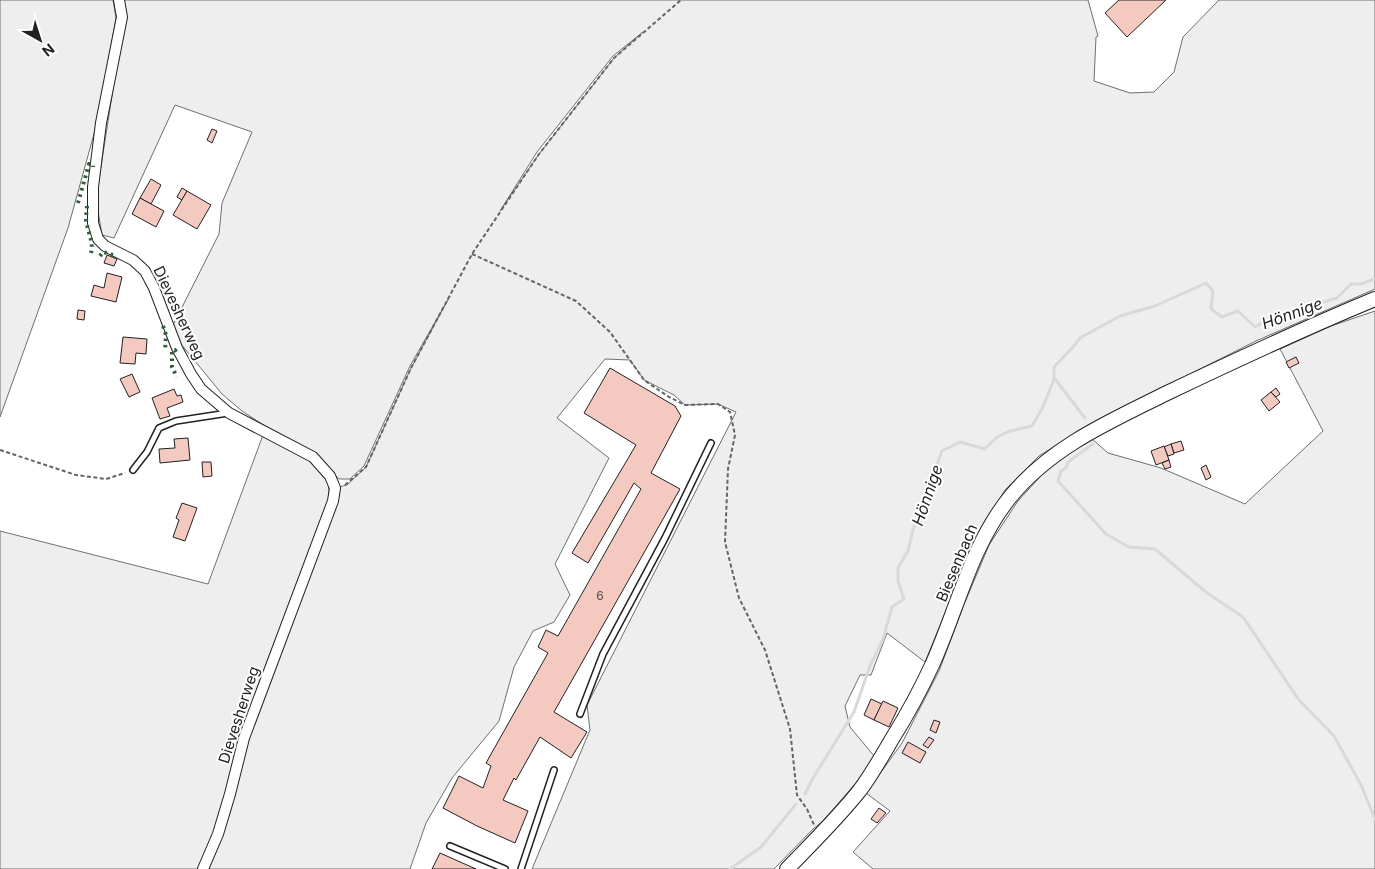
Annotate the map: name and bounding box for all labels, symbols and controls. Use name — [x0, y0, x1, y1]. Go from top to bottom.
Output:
north arrow — [15, 15, 65, 65]
text: N — [39, 41, 58, 60]
street label: Dievesherweg — [149, 263, 209, 363]
water label: Hönnige — [1259, 293, 1325, 333]
water label: Hönnige — [907, 462, 947, 528]
street label: Biesenbach — [932, 521, 981, 605]
house number: 6 — [596, 588, 604, 603]
street label: Dievesherweg — [214, 664, 263, 766]

